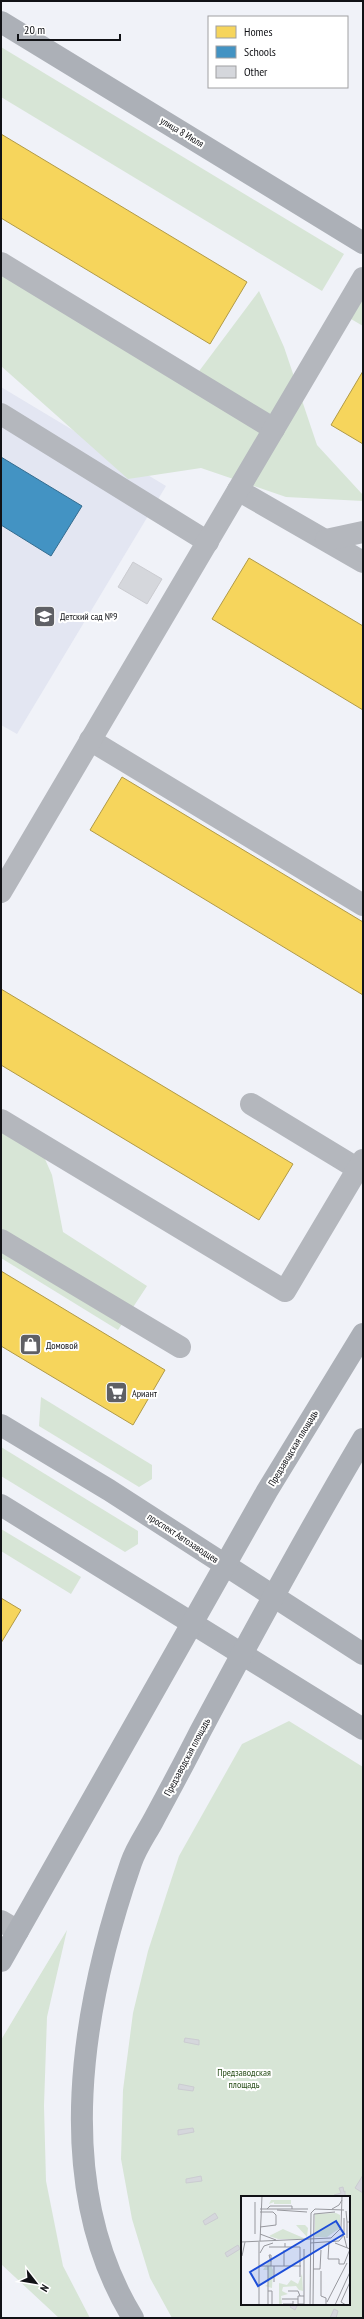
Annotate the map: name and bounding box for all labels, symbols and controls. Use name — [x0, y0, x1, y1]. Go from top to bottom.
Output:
scale bar — [18, 16, 120, 42]
legend — [208, 16, 348, 88]
text: 20 m — [24, 22, 45, 37]
text: Homes — [244, 24, 272, 39]
text: Schools — [244, 44, 276, 59]
text: Other — [244, 64, 268, 79]
street label: улица 8 Июля — [158, 114, 206, 150]
school or university icon: Детский сад №9 — [31, 603, 57, 629]
place label: Детский сад №9 — [60, 610, 118, 623]
shop icon: Домовой — [18, 1332, 44, 1358]
place label: Домовой — [46, 1339, 78, 1352]
supermarket icon: Ариант — [103, 1380, 129, 1406]
place label: Ариант — [132, 1387, 158, 1400]
street label: Предзаводская площадь — [265, 1407, 321, 1488]
street label: проспект Автозаводцев — [145, 1510, 221, 1566]
street label: Предзаводская площадь — [161, 1716, 213, 1798]
park label: Предзаводская площадь — [217, 2066, 271, 2091]
inset map — [241, 2196, 350, 2305]
north arrow — [16, 2263, 56, 2303]
text: N — [37, 2282, 52, 2294]

